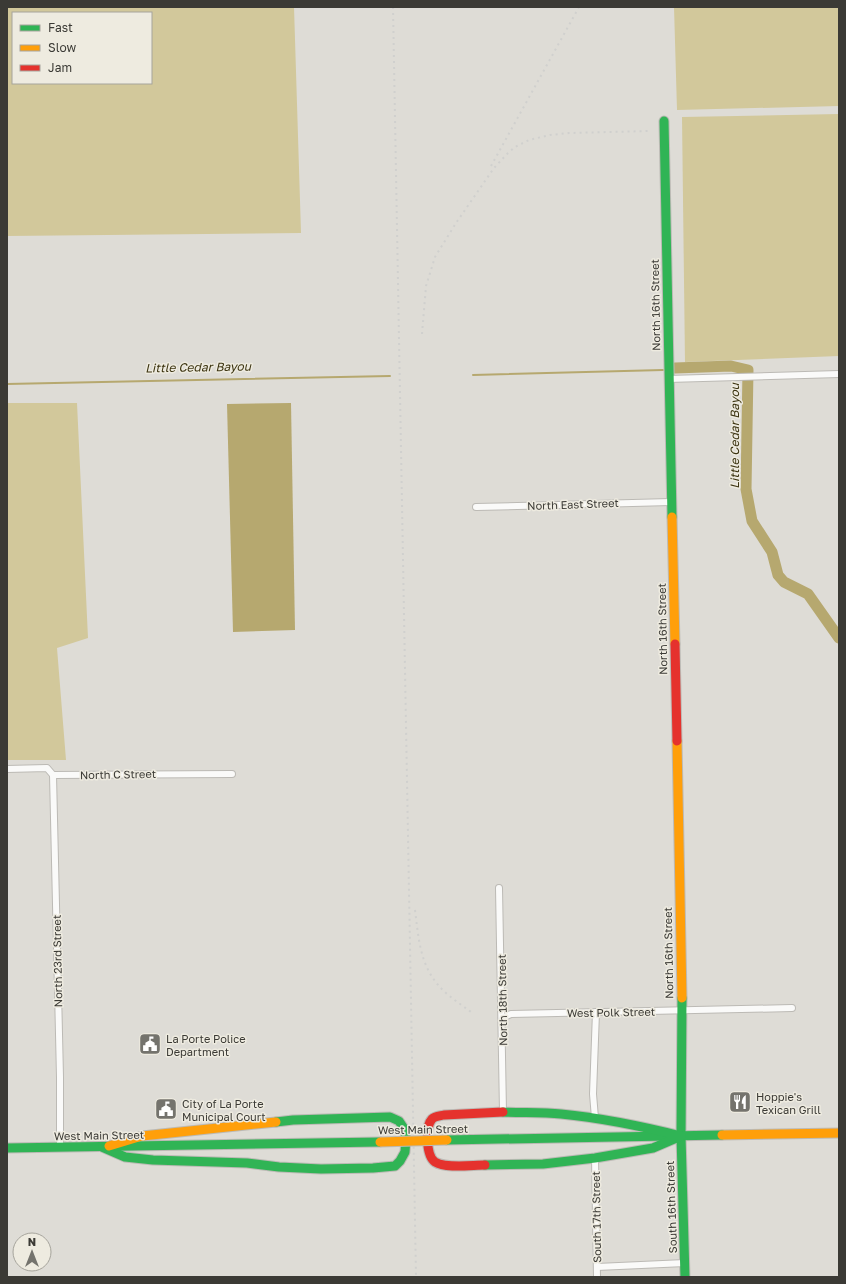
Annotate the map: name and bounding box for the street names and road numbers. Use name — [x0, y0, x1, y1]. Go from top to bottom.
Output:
street label: North 16th Street — [648, 259, 662, 351]
street label: North East Street — [527, 496, 619, 512]
street label: North 16th Street — [655, 583, 669, 675]
street label: North C Street — [80, 767, 156, 781]
street label: North 16th Street — [661, 907, 675, 999]
street label: North 23rd Street — [50, 915, 64, 1007]
street label: North 18th Street — [495, 954, 509, 1046]
street label: West Polk Street — [567, 1005, 655, 1019]
street label: West Main Street — [378, 1122, 468, 1136]
street label: West Main Street — [54, 1128, 144, 1142]
street label: South 16th Street — [663, 1160, 679, 1254]
street label: South 17th Street — [589, 1171, 603, 1263]

